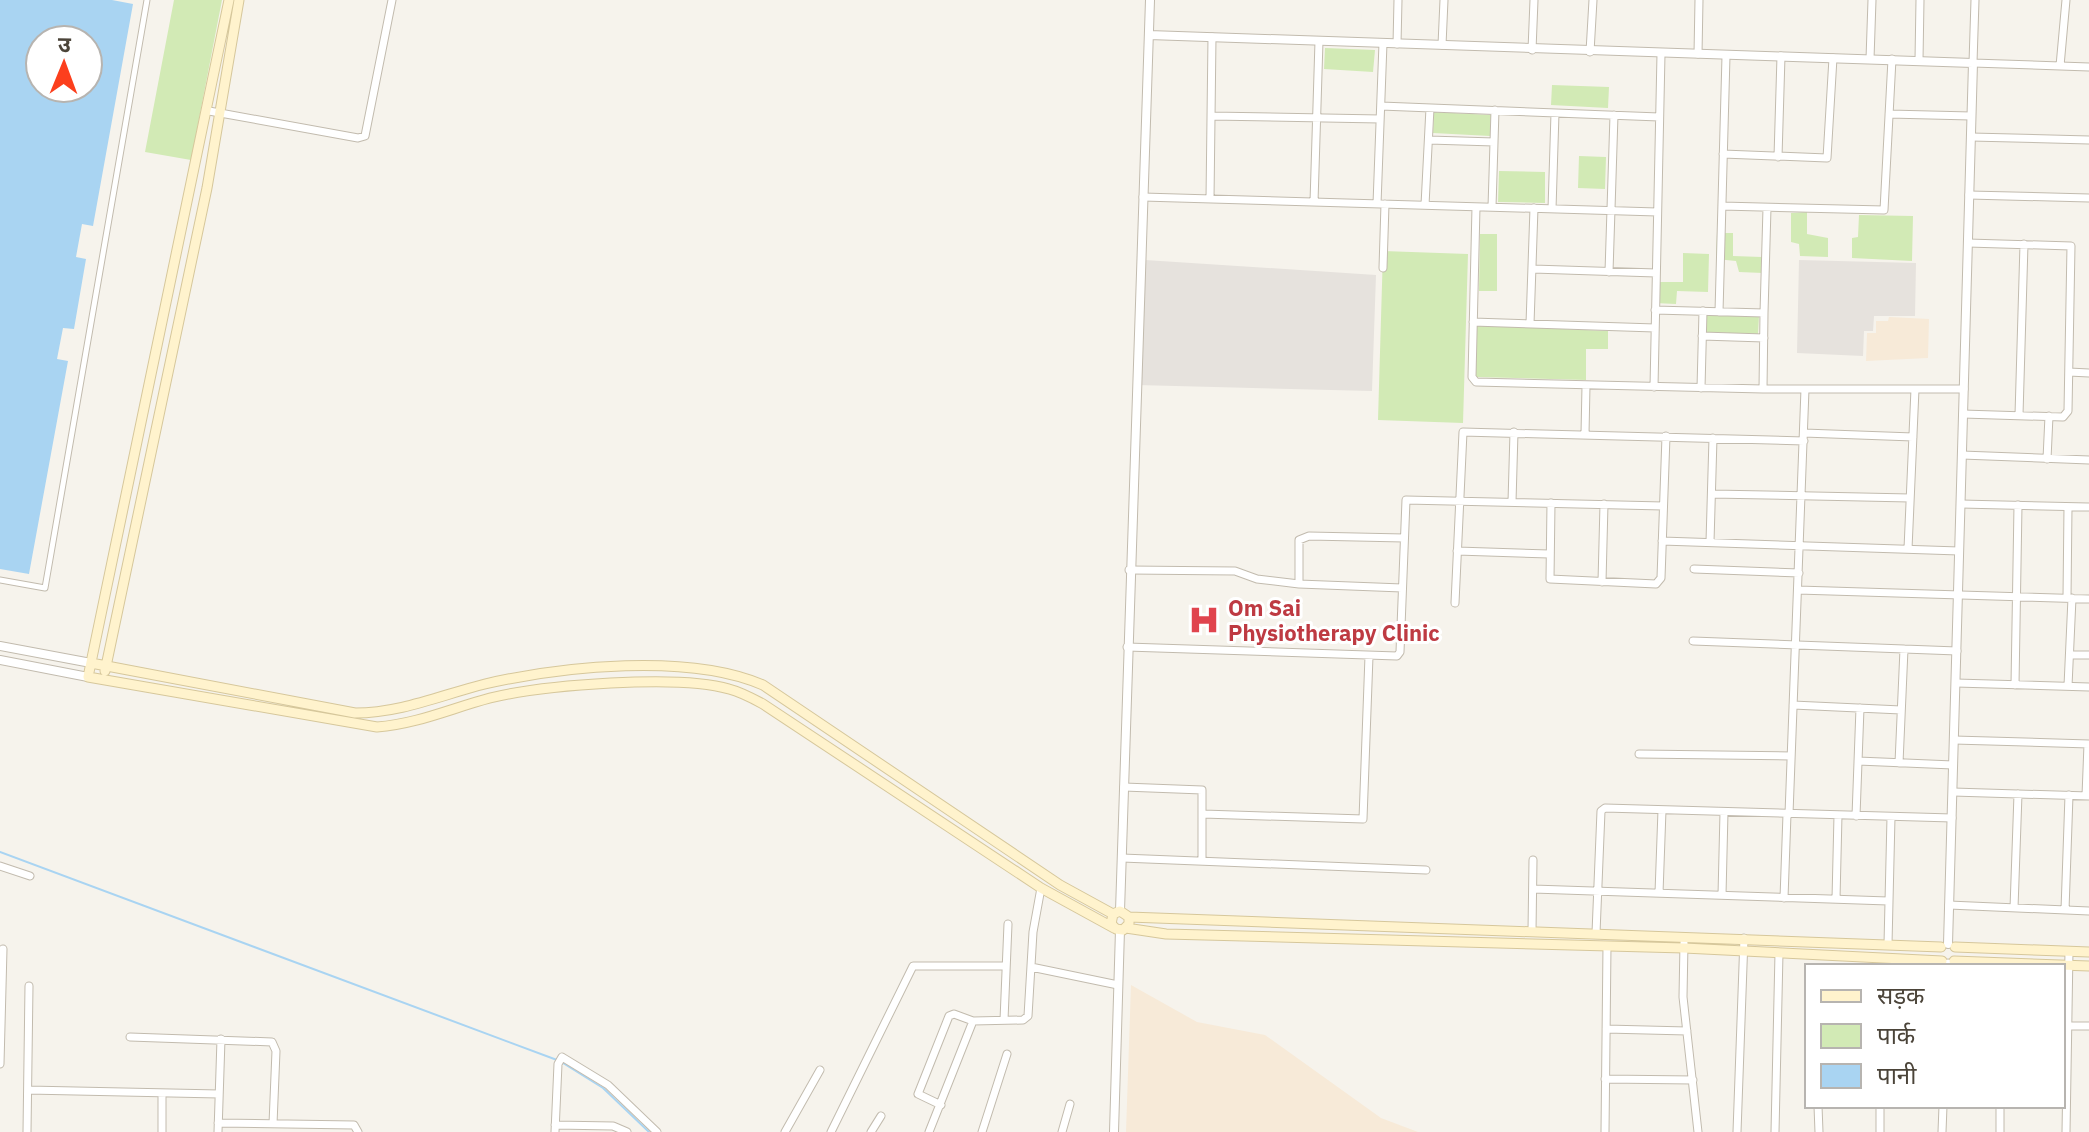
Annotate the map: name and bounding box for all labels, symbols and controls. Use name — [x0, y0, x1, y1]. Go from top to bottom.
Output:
north arrow — [24, 24, 104, 104]
text: उ — [58, 29, 72, 58]
place label: Om Sai Physiotherapy Clinic — [1228, 593, 1440, 647]
hospital icon: Om Sai Physiotherapy Clinic — [1187, 603, 1221, 637]
legend — [1805, 964, 2065, 1108]
text: सड़क — [1877, 979, 1925, 1011]
text: पार्क — [1877, 1019, 1916, 1051]
text: पानी — [1877, 1059, 1917, 1091]

